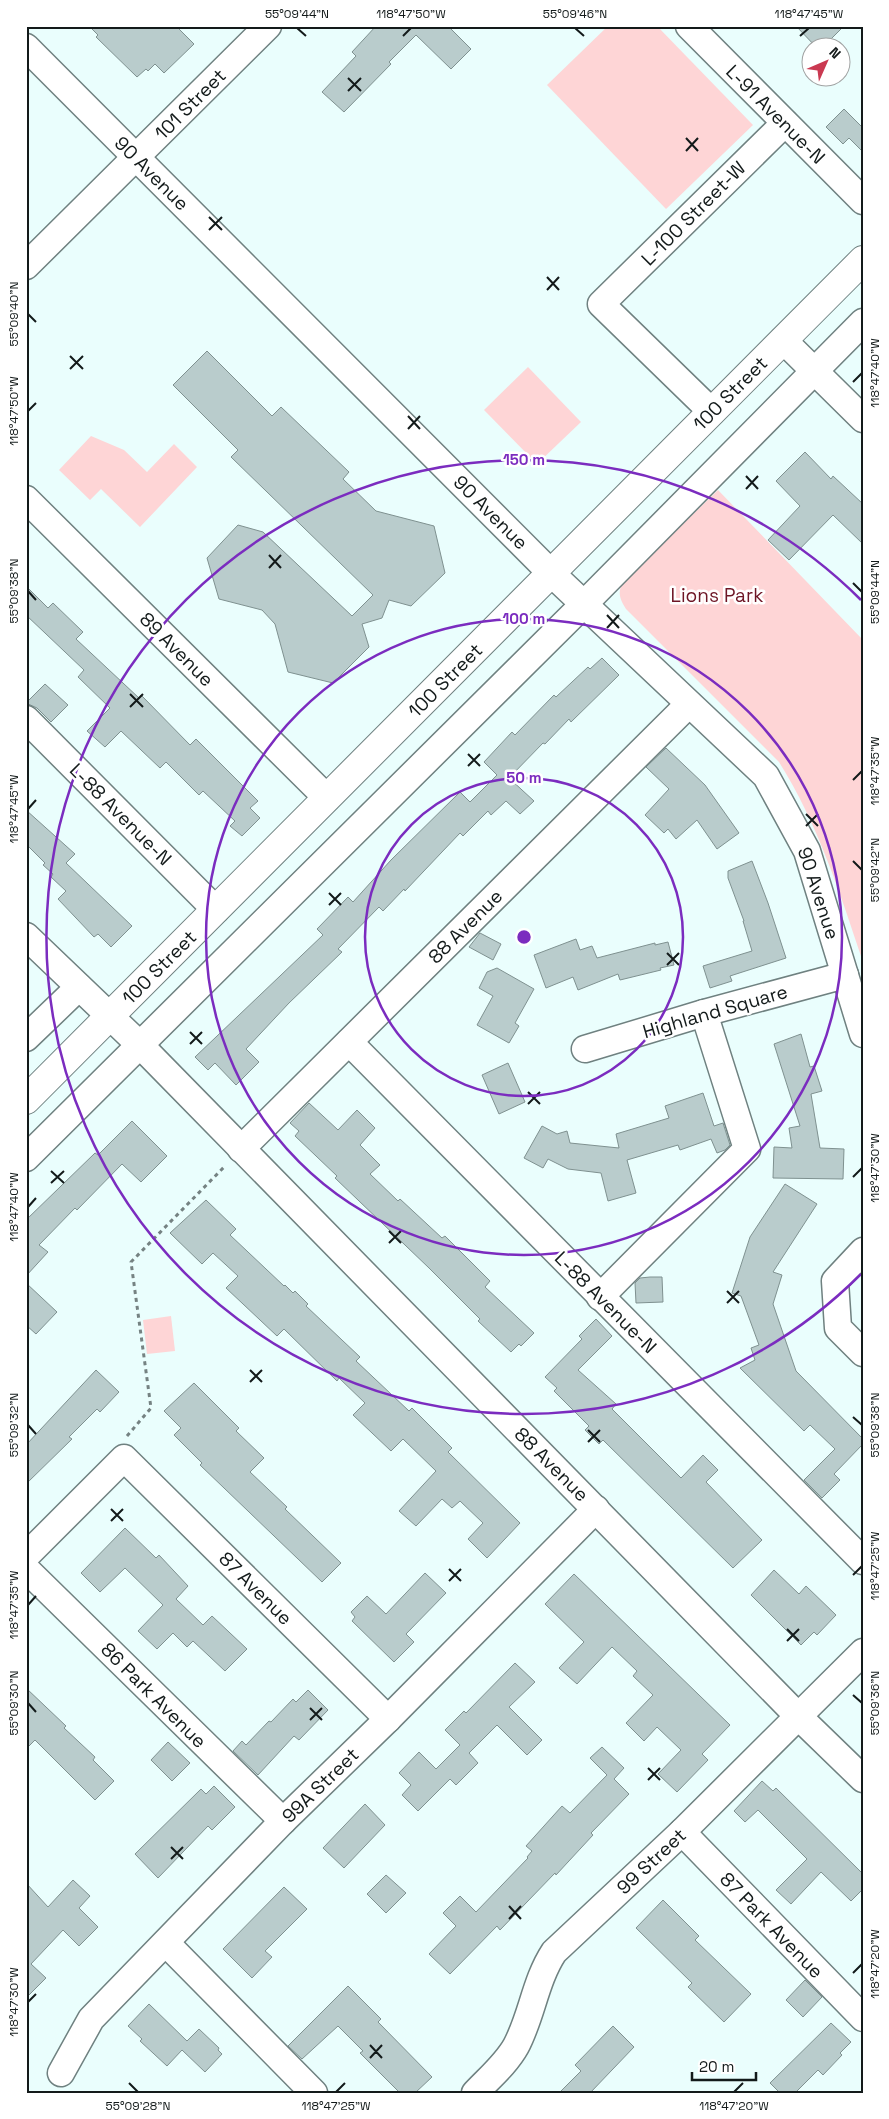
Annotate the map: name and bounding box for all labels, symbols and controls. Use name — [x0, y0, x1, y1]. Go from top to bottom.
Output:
text: 55°09'44"N — [265, 6, 329, 22]
text: 118°47'50"W — [376, 6, 446, 22]
text: 55°09'46"N — [543, 6, 607, 22]
text: 118°47'45"W — [775, 6, 844, 22]
north arrow — [802, 38, 852, 88]
text: N — [826, 43, 845, 62]
street label: L-91 Avenue-N — [721, 59, 831, 169]
street label: 101 Street — [149, 63, 231, 145]
street label: 90 Avenue — [109, 131, 194, 216]
street label: L-100 Street-W — [636, 156, 751, 271]
text: 55°09'40"N — [6, 282, 22, 346]
text: 118°47'40"W — [867, 338, 883, 408]
street label: 100 Street — [688, 351, 773, 436]
text: 118°47'50"W — [6, 376, 22, 446]
text: 150 m — [503, 450, 545, 469]
street label: 90 Avenue — [448, 470, 533, 555]
text: 55°09'38"N — [6, 559, 22, 623]
text: 55°09'44"N — [867, 560, 883, 624]
park label: Lions Park — [671, 583, 763, 608]
street label: 89 Avenue — [134, 607, 219, 692]
text: 100 m — [503, 609, 545, 628]
street label: 100 Street — [403, 638, 488, 723]
text: 118°47'35"W — [867, 736, 883, 806]
street label: L-88 Avenue-N — [64, 758, 177, 871]
text: 50 m — [506, 768, 542, 787]
text: 118°47'45"W — [6, 774, 22, 843]
text: 55°09'42"N — [867, 838, 883, 902]
street label: 90 Avenue — [792, 844, 845, 942]
street label: 88 Avenue — [423, 884, 508, 969]
street label: 100 Street — [117, 925, 202, 1010]
centre of rings — [515, 928, 533, 946]
street label: Highland Square — [640, 979, 791, 1044]
text: 118°47'30"W — [867, 1133, 883, 1203]
text: 118°47'40"W — [6, 1172, 22, 1242]
street label: L-88 Avenue-N — [549, 1246, 662, 1359]
text: 55°09'32"N — [6, 1393, 22, 1457]
text: 55°09'38"N — [867, 1393, 883, 1457]
street label: 88 Avenue — [509, 1422, 594, 1507]
text: 118°47'25"W — [867, 1531, 883, 1601]
street label: 87 Avenue — [214, 1546, 298, 1630]
text: 118°47'35"W — [6, 1570, 22, 1640]
street label: 86 Park Avenue — [95, 1637, 212, 1754]
text: 55°09'30"N — [6, 1670, 22, 1736]
text: 55°09'36"N — [867, 1671, 883, 1735]
street label: 99A Street — [276, 1742, 364, 1828]
street label: 99 Street — [611, 1823, 691, 1900]
street label: 87 Park Avenue — [715, 1867, 829, 1984]
text: 118°47'20"W — [867, 1929, 883, 1999]
text: 118°47'30"W — [6, 1967, 22, 2037]
scale bar — [692, 2049, 755, 2081]
text: 20 m — [699, 2057, 734, 2076]
text: 55°09'28"N — [106, 2098, 170, 2114]
text: 118°47'25"W — [302, 2098, 371, 2114]
text: 118°47'20"W — [699, 2098, 769, 2114]

